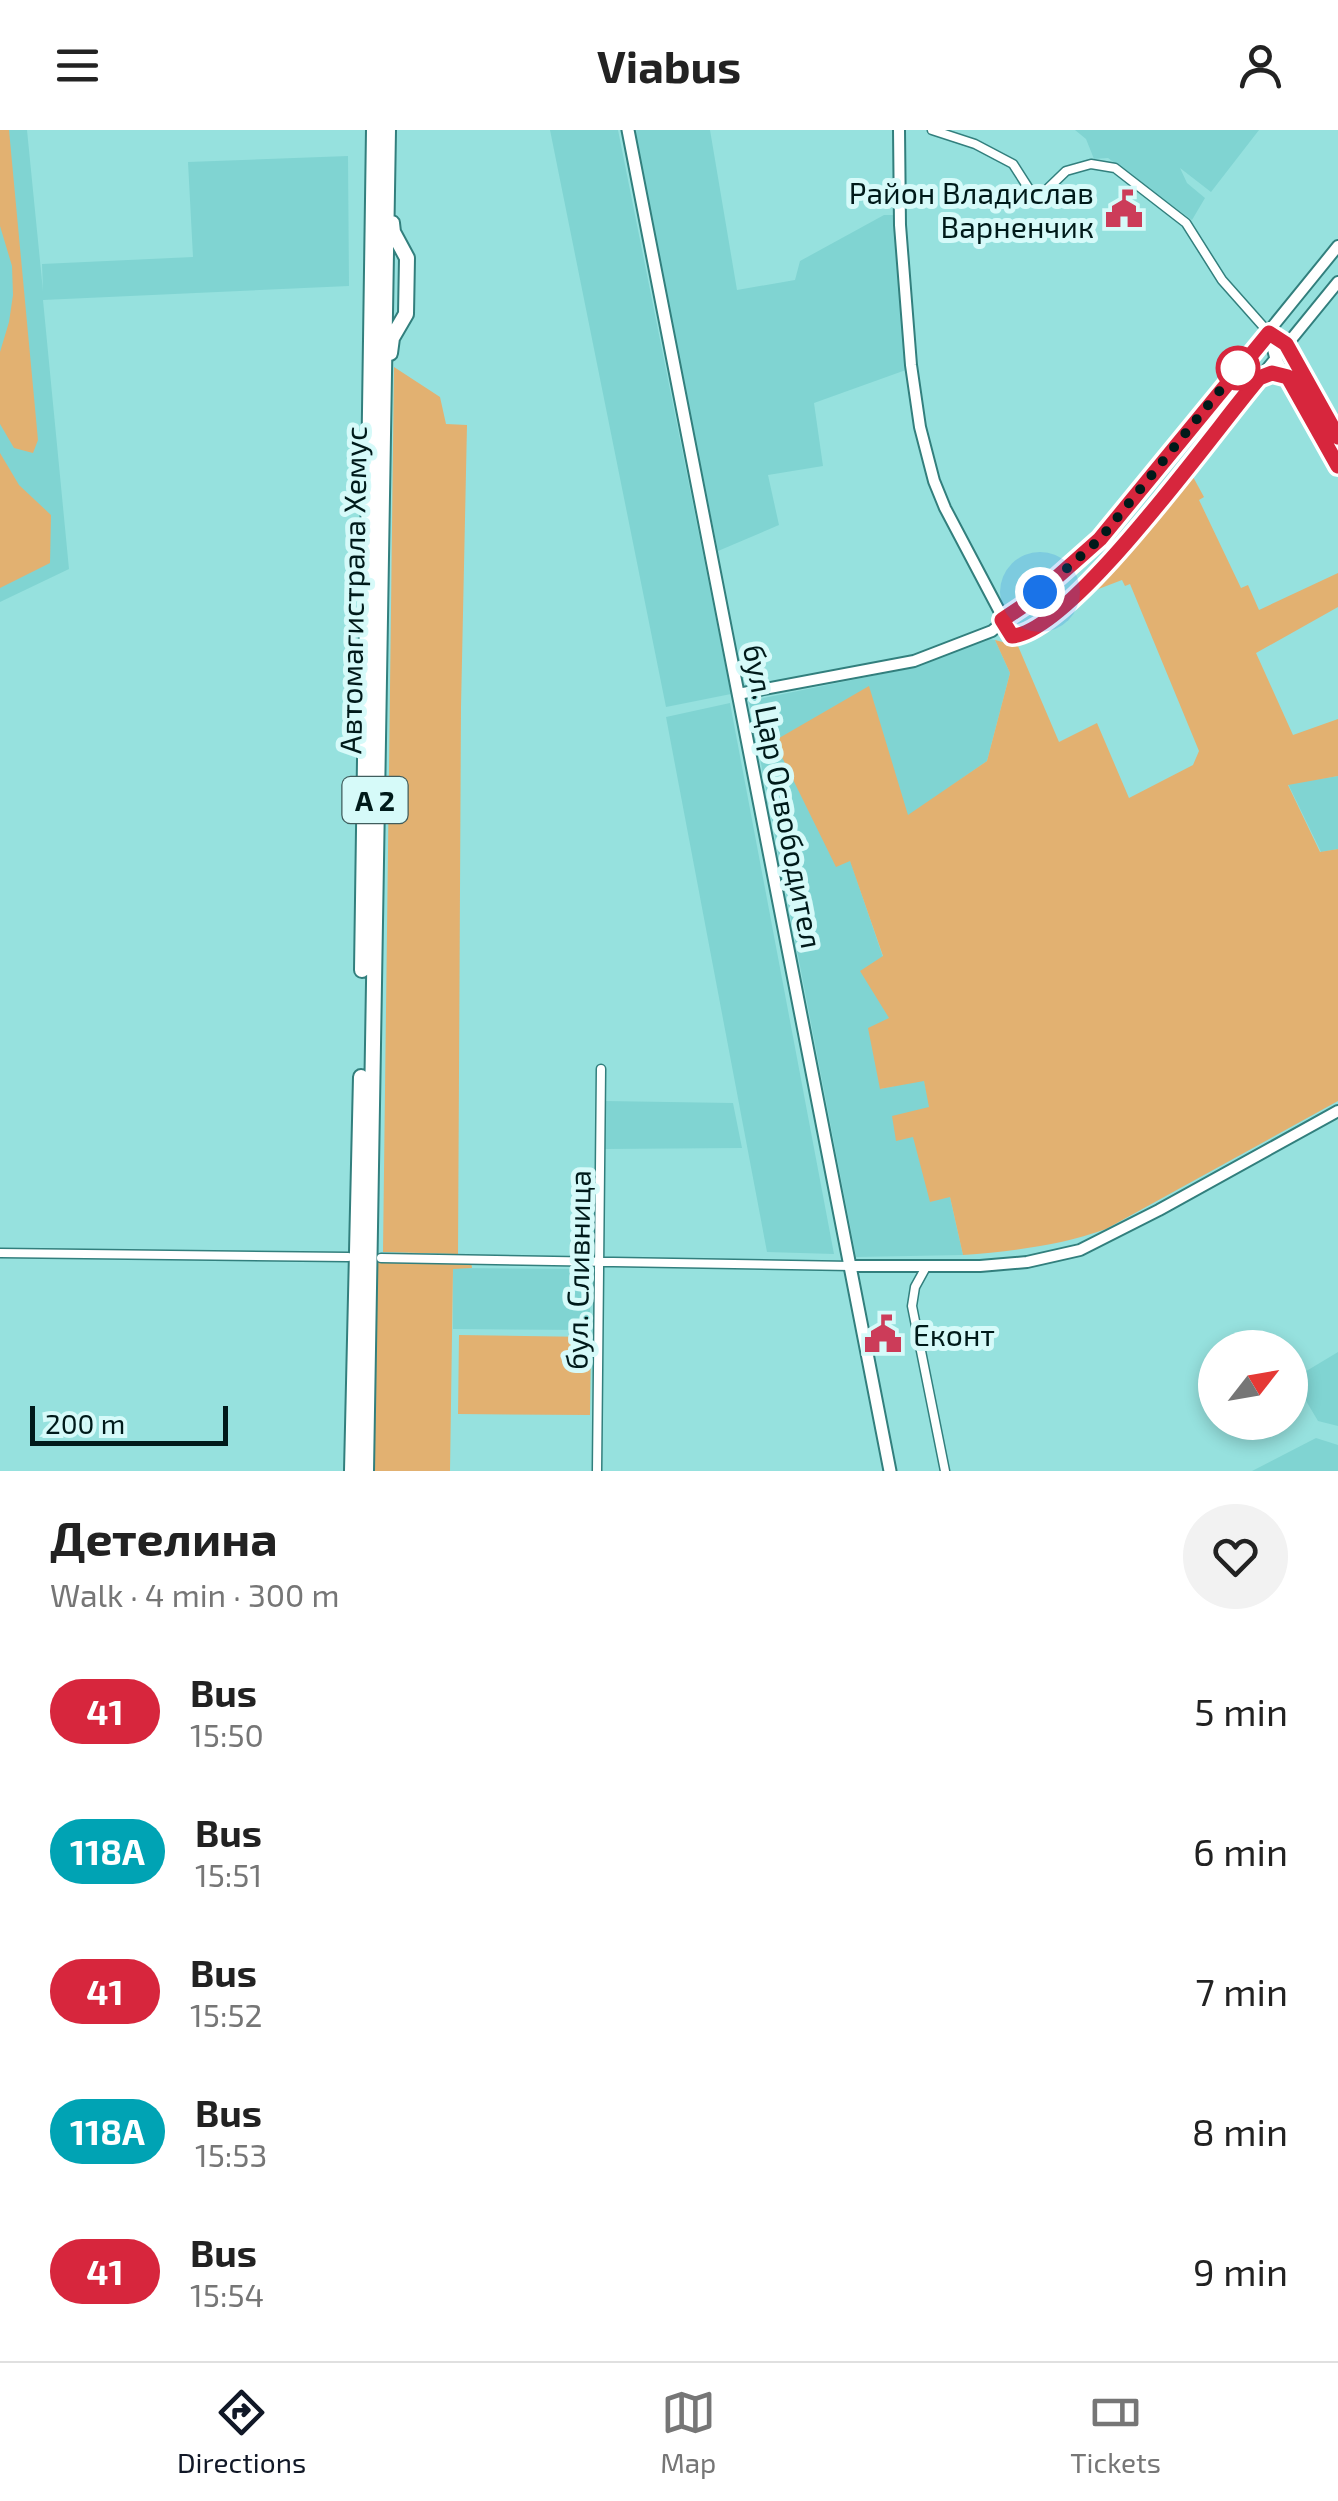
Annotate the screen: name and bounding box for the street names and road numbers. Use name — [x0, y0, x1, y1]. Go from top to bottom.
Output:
street label: Автомагистрала Хемус — [331, 426, 374, 754]
street label: бул. Цар Освободител — [736, 641, 831, 951]
road number: A 2 — [342, 777, 408, 823]
street label: бул. Сливница — [557, 1170, 598, 1370]

